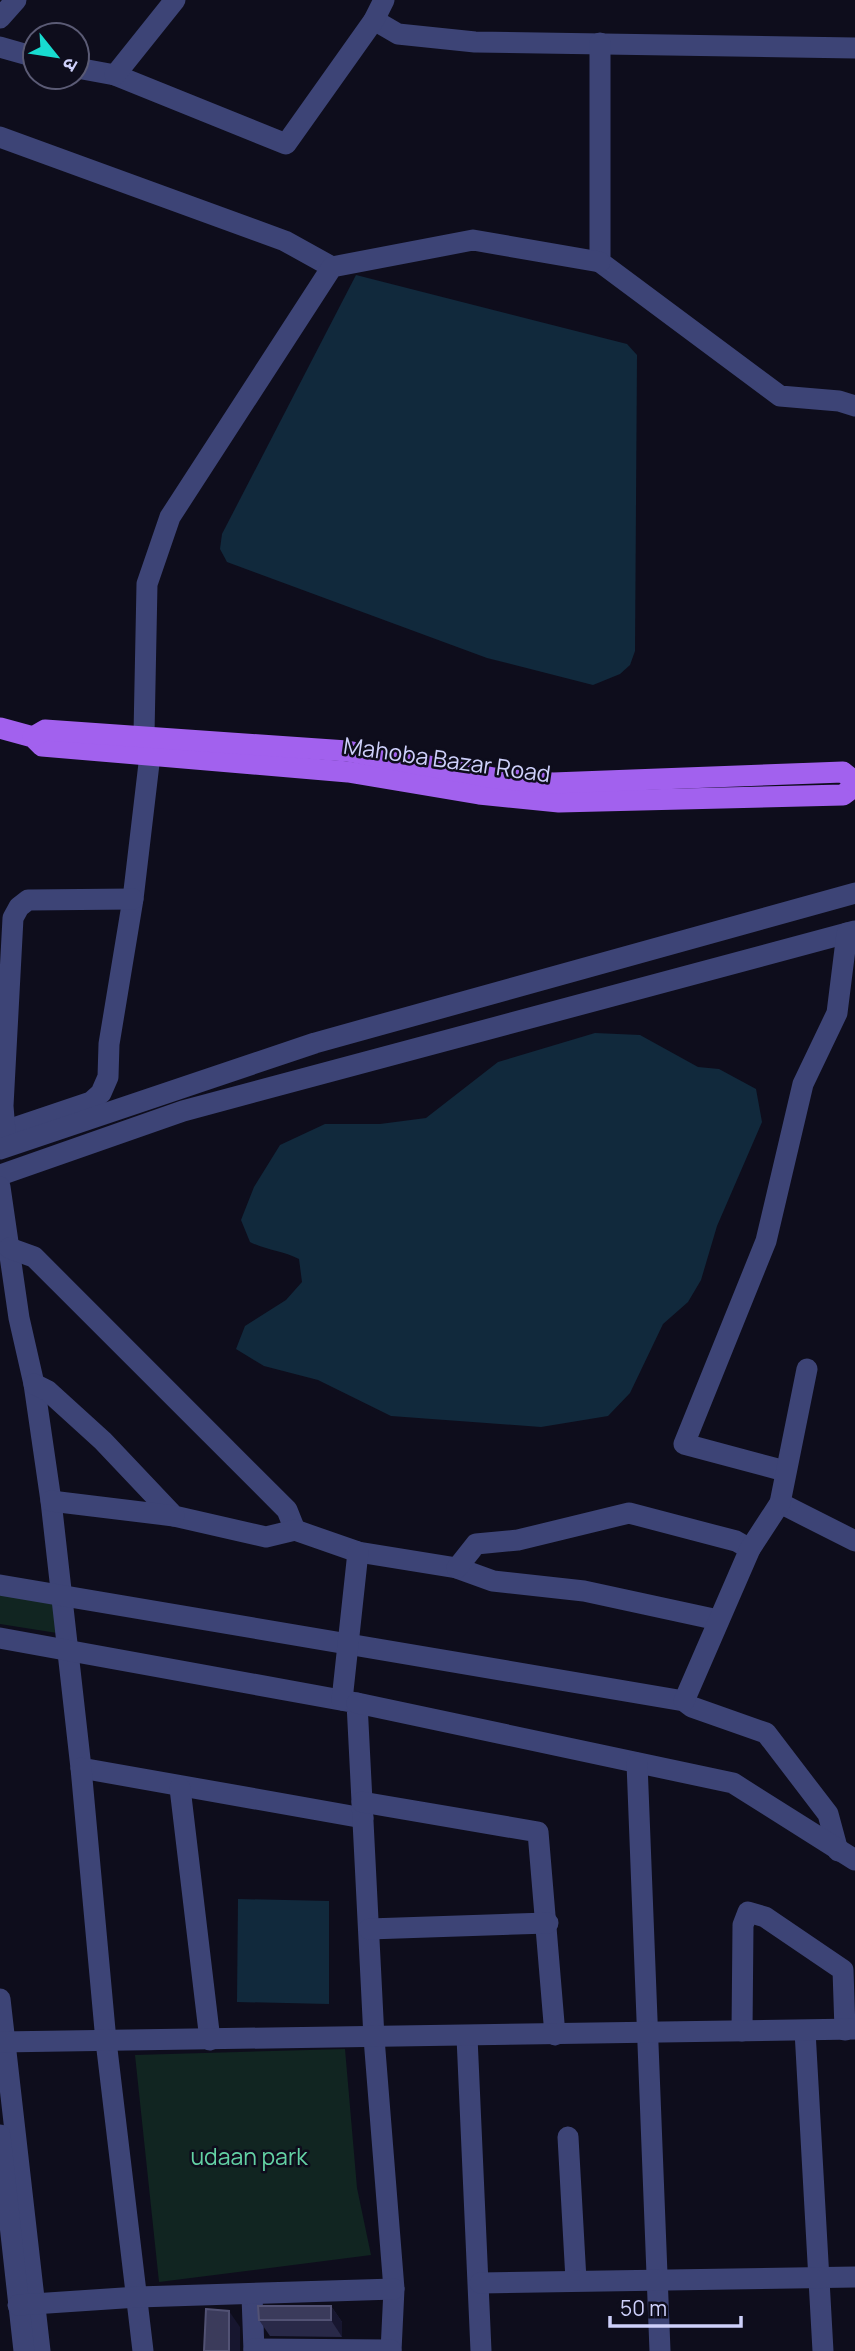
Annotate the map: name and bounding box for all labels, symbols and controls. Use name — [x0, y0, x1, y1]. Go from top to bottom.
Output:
north arrow — [21, 21, 91, 91]
text: उ — [56, 53, 85, 77]
street label: Mahoba Bazar Road — [341, 729, 553, 789]
park label: udaan park — [190, 2140, 308, 2172]
scale bar — [610, 2284, 741, 2328]
text: 50 m — [620, 2294, 667, 2322]

